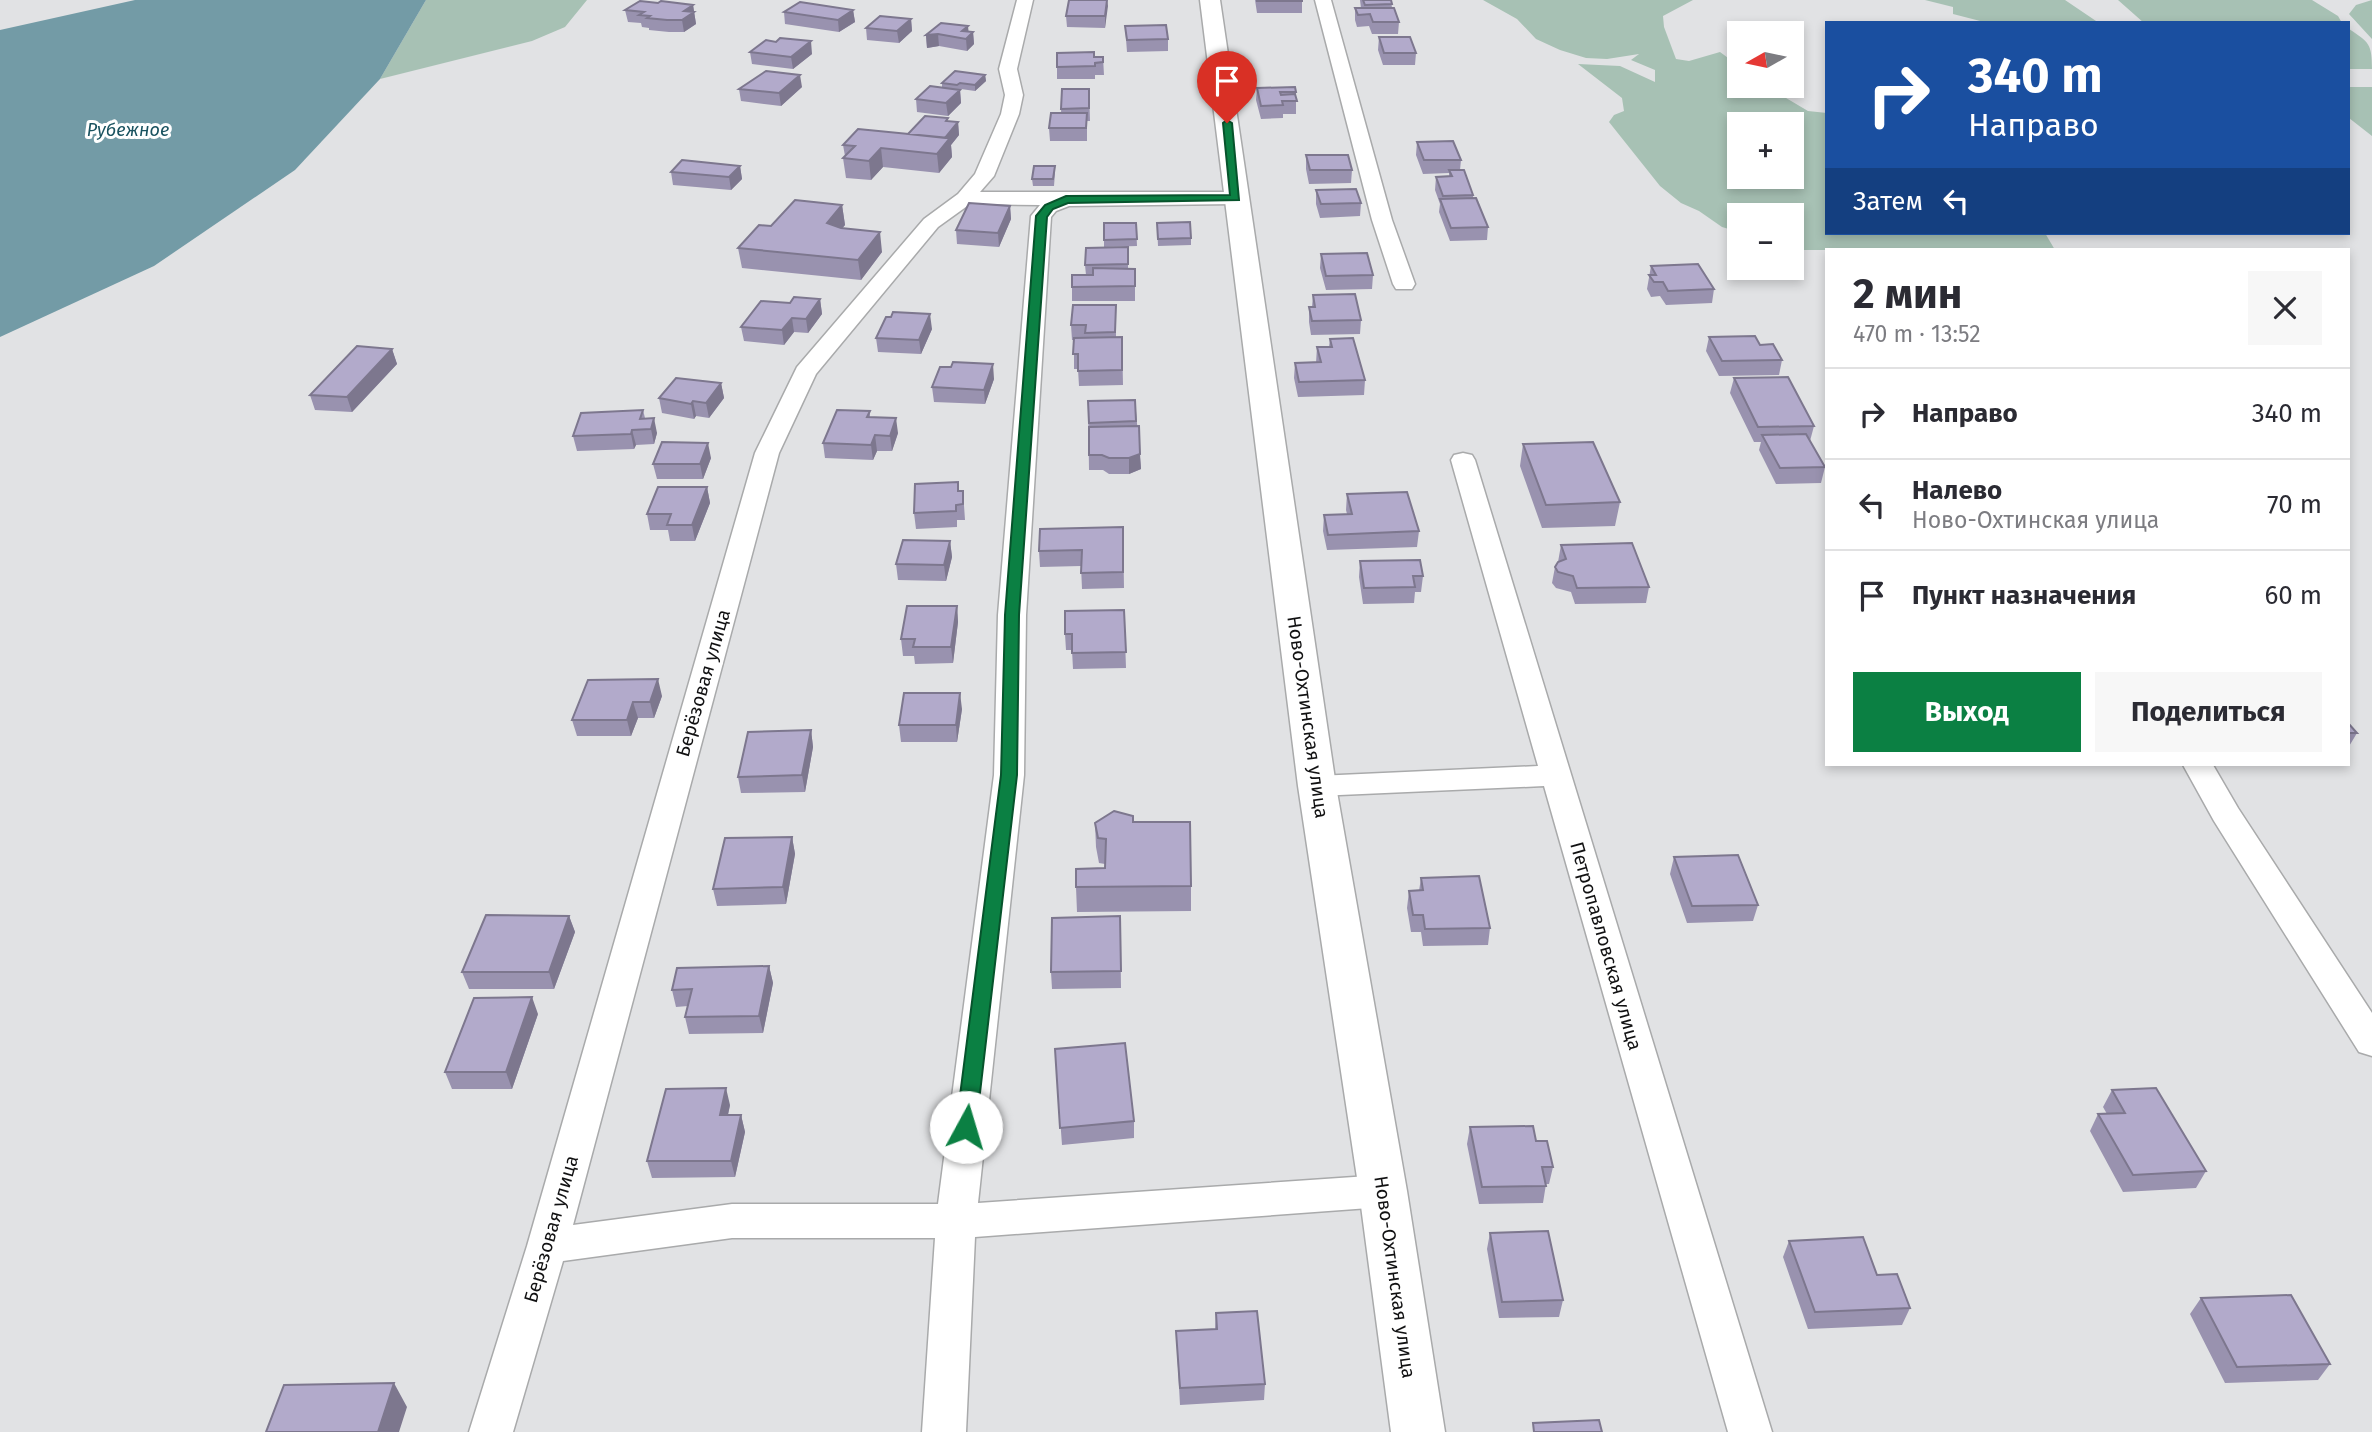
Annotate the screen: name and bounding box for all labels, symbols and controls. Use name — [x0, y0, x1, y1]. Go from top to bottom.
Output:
north arrow — [1727, 21, 1804, 98]
map controls — [1727, 21, 1804, 280]
text: 340 m — [1968, 46, 2103, 105]
icon: right — [1853, 49, 1944, 140]
pin — [1197, 51, 1257, 123]
icon: arrive — [1208, 62, 1246, 100]
text: Направо — [1968, 106, 2099, 144]
button: + — [1727, 112, 1804, 189]
water label: Рубежное — [87, 119, 169, 141]
icon: left — [1937, 182, 1975, 220]
text: Затем — [1853, 186, 1923, 217]
button: − — [1727, 203, 1804, 280]
text: 2 мин — [1853, 269, 1962, 319]
button: close — [2248, 271, 2322, 345]
text: 470 m · 13:52 — [1853, 320, 1981, 348]
icon: right — [1853, 395, 1891, 433]
text: Направо — [1912, 398, 2018, 429]
text: 340 m — [2252, 398, 2322, 429]
text: Налево — [1912, 475, 2002, 506]
icon: left — [1853, 486, 1891, 524]
text: 70 m — [2267, 489, 2322, 520]
text: Ново-Охтинская улица — [1912, 506, 2159, 534]
icon: arrive — [1853, 577, 1891, 615]
text: Пункт назначения — [1912, 580, 2136, 611]
text: 60 m — [2264, 580, 2322, 611]
street label: Берёзовая улица — [671, 607, 735, 759]
street label: Ново-Охтинская улица — [1282, 614, 1334, 820]
button: Выход — [1853, 672, 2081, 752]
button: Поделиться — [2095, 672, 2322, 752]
street label: Петропавловская улица — [1565, 839, 1647, 1053]
position arrow — [929, 1090, 1003, 1164]
street label: Берёзовая улица — [519, 1153, 583, 1305]
street label: Ново-Охтинская улица — [1369, 1174, 1421, 1380]

